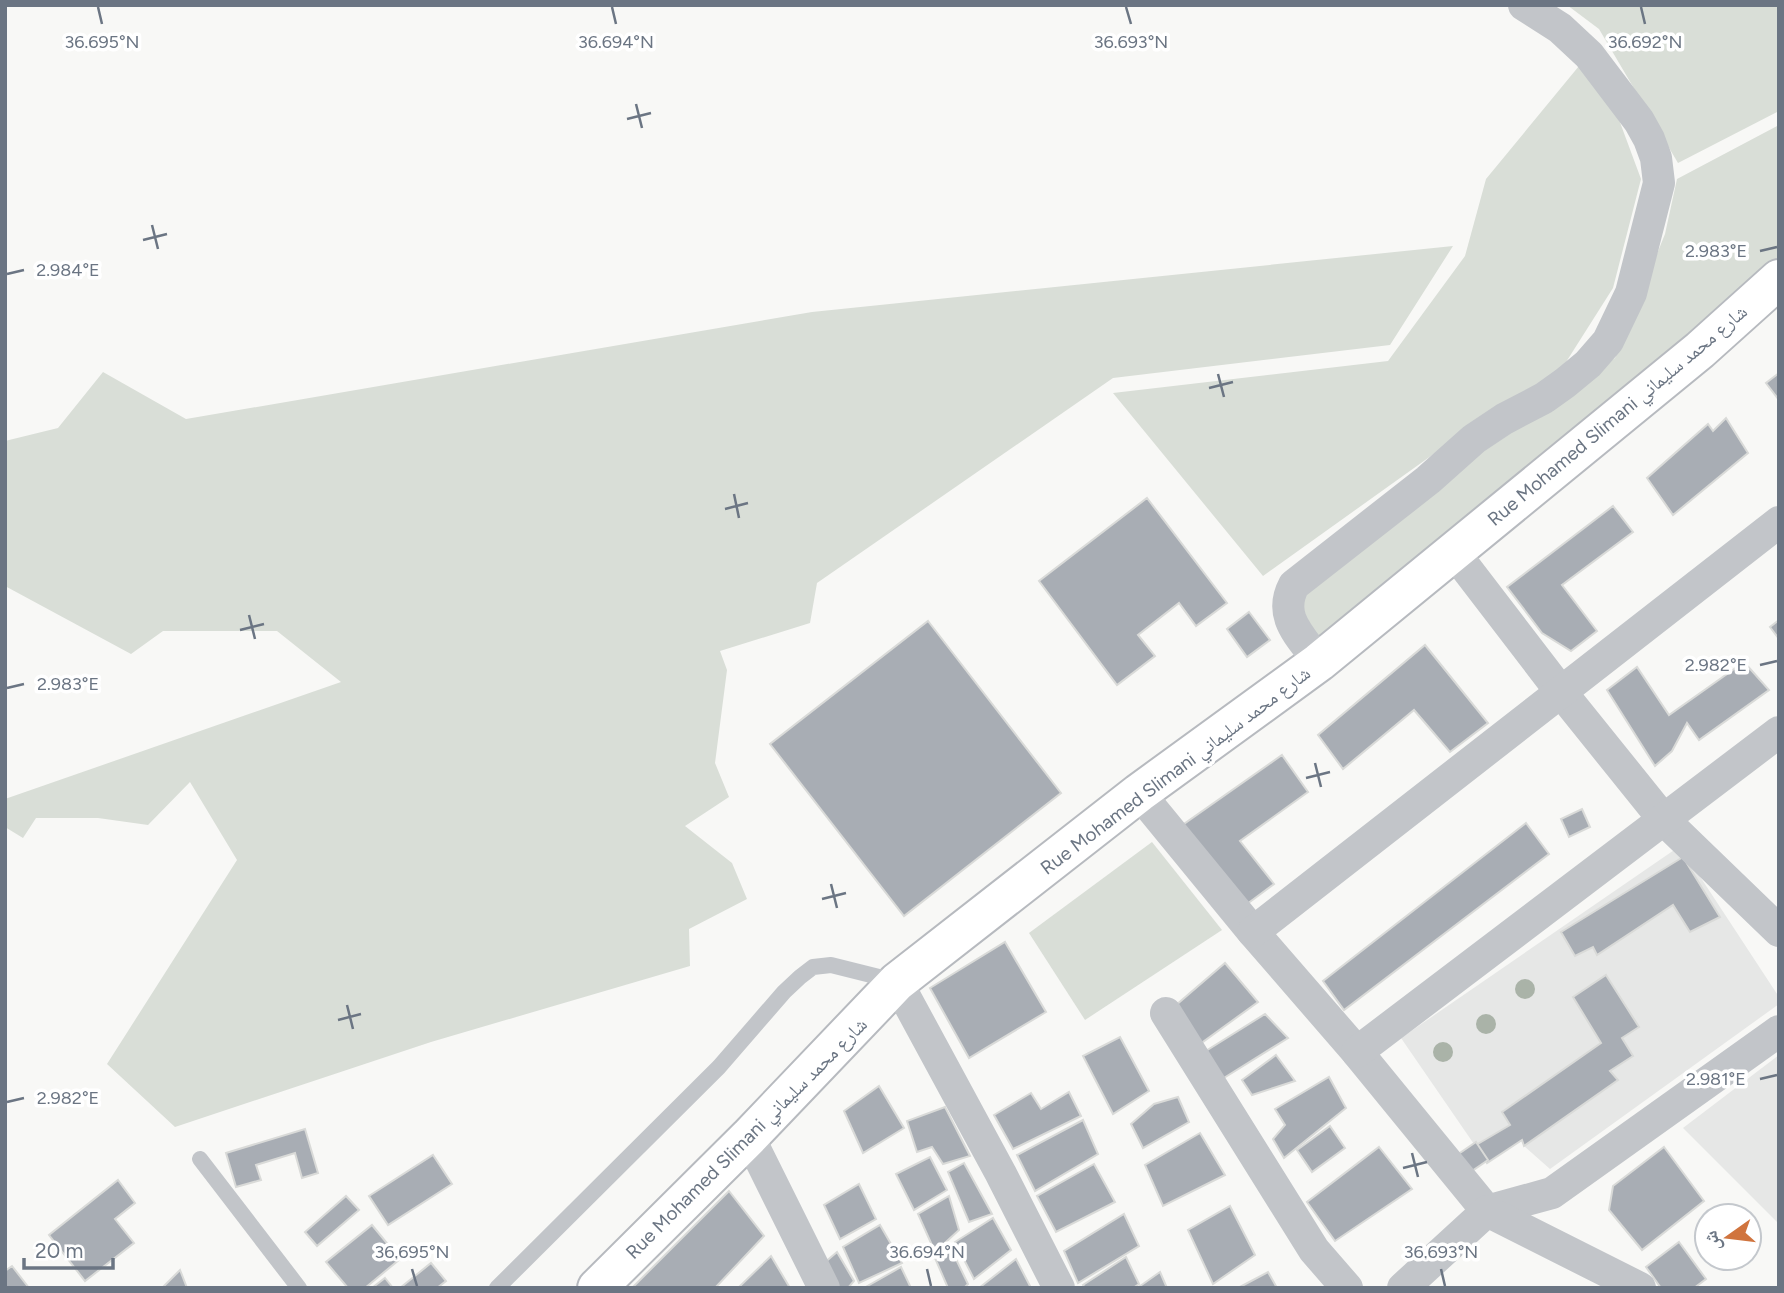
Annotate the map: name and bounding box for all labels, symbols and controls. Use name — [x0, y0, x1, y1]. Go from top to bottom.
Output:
text: 36.695°N — [64, 31, 140, 53]
text: 36.694°N — [578, 31, 654, 53]
text: 36.693°N — [1094, 31, 1168, 53]
text: 36.692°N — [1608, 31, 1682, 53]
text: 2.983°E — [1685, 240, 1747, 262]
text: 2.984°E — [36, 259, 100, 281]
street label: Rue Mohamed Slimani شارع محمد سليماني — [1483, 300, 1754, 534]
text: 2.982°E — [1685, 654, 1747, 676]
street label: Rue Mohamed Slimani شارع محمد سليماني — [1036, 661, 1317, 882]
text: 2.983°E — [37, 673, 99, 695]
street label: Rue Mohamed Slimani شارع محمد سليماني — [621, 1013, 874, 1266]
text: 2.981°E — [1686, 1068, 1746, 1090]
text: 2.982°E — [37, 1087, 99, 1109]
north arrow — [1693, 1202, 1763, 1272]
scale bar — [24, 1226, 114, 1270]
text: ش — [1698, 1228, 1726, 1254]
text: 20 m — [35, 1238, 83, 1263]
text: 36.695°N — [374, 1241, 450, 1263]
text: 36.694°N — [889, 1241, 965, 1263]
text: 36.693°N — [1404, 1241, 1478, 1263]

